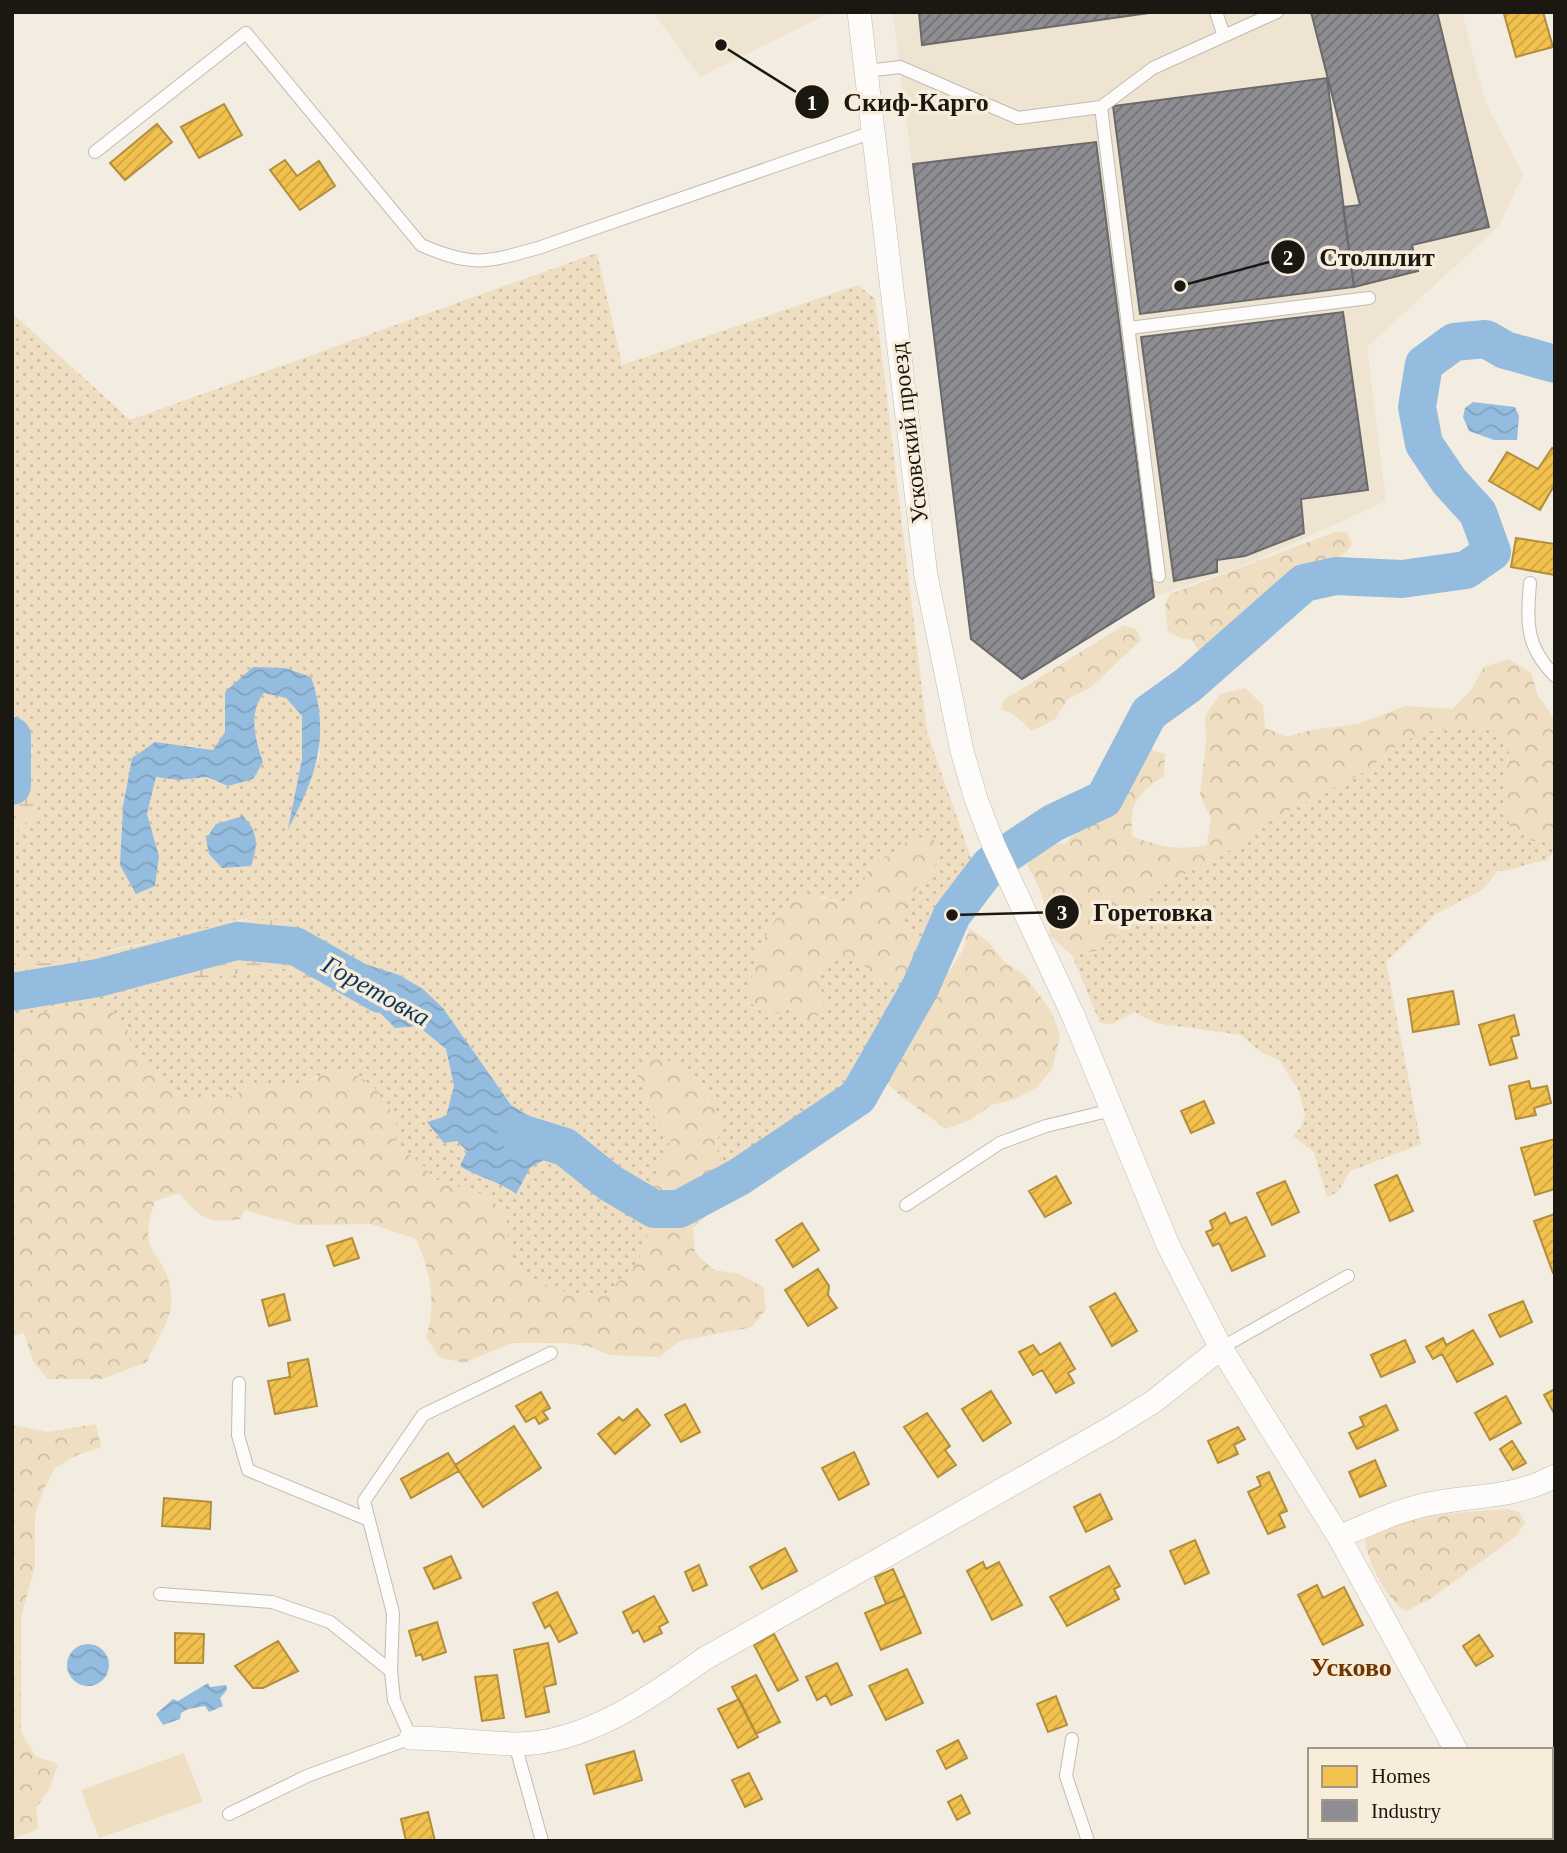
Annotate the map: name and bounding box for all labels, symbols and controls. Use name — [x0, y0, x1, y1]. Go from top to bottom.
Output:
callout: Скиф-Карго — [794, 79, 1003, 126]
text: Скиф-Карго — [843, 88, 989, 117]
text: 1 — [807, 91, 817, 115]
callout: Столплит — [1271, 234, 1449, 281]
text: Столплит — [1319, 243, 1435, 272]
text: 2 — [1283, 246, 1293, 270]
street label: Усковский проезд — [885, 341, 933, 525]
callout: Горетовка — [1044, 889, 1227, 936]
text: Горетовка — [1093, 898, 1213, 927]
text: 3 — [1057, 901, 1067, 925]
water label: Горетовка — [316, 949, 435, 1032]
district label: Усково — [1310, 1653, 1392, 1682]
legend — [1308, 1748, 1553, 1839]
text: Homes — [1371, 1764, 1431, 1788]
text: Industry — [1371, 1799, 1441, 1823]

